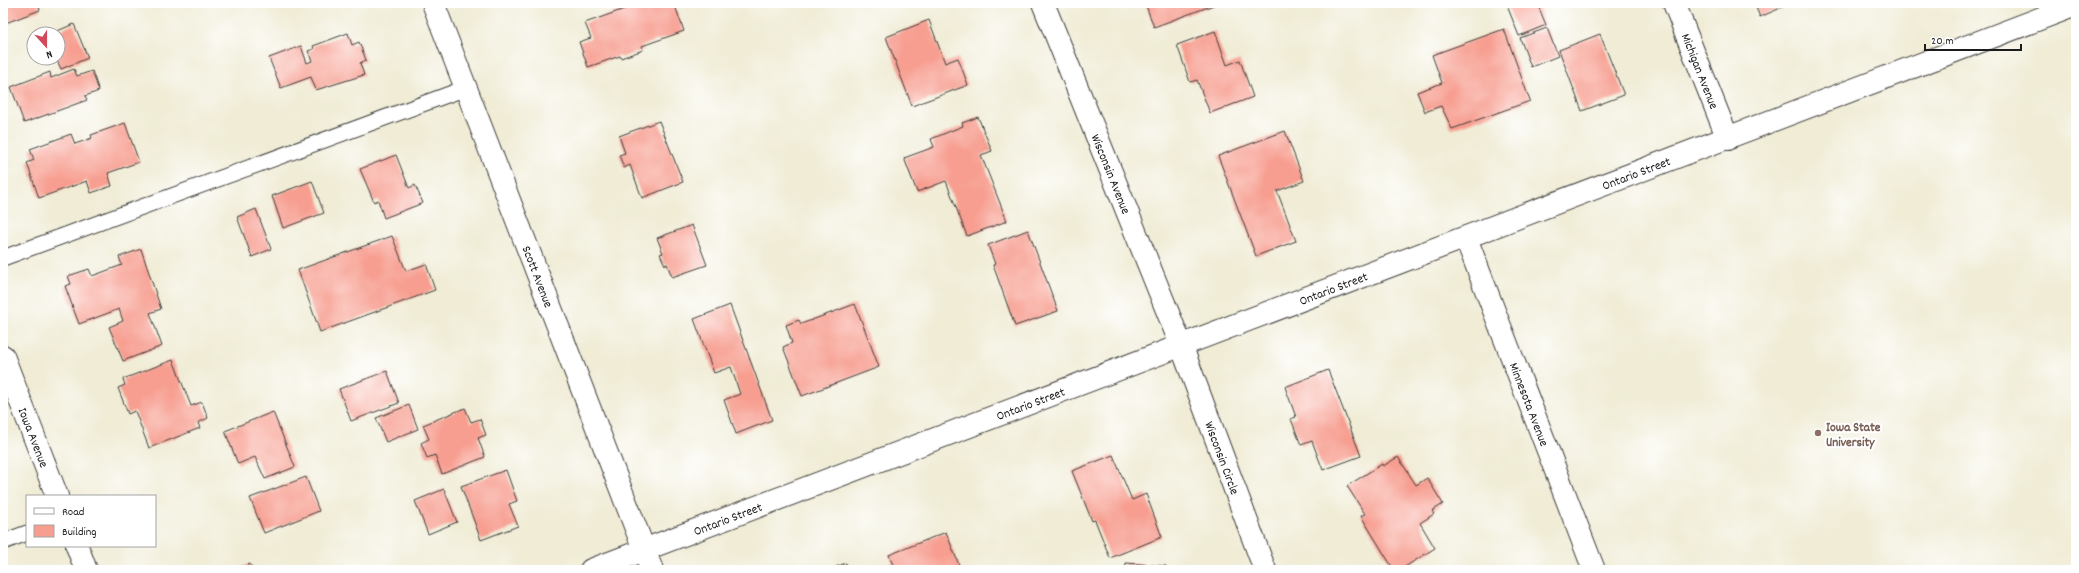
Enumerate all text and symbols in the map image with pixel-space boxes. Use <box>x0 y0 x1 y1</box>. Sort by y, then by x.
north arrow <box>26 26 66 66</box>
scale bar <box>1925 26 2021 52</box>
street label: Michigan Avenue <box>1675 31 1722 113</box>
text: 20 m <box>1931 33 1954 50</box>
text: N <box>43 45 54 62</box>
street label: Wisconsin Avenue <box>1085 132 1134 218</box>
street label: Ontario Street <box>1600 153 1674 196</box>
street label: Scott Avenue <box>516 243 557 311</box>
street label: Ontario Street <box>1297 268 1371 312</box>
street label: Minnesota Avenue <box>1503 360 1553 450</box>
street label: Ontario Street <box>994 383 1068 427</box>
street label: Iowa Avenue <box>12 405 52 471</box>
street label: Wisconsin Circle <box>1198 419 1243 498</box>
place label: Iowa State University <box>1826 419 1881 453</box>
marker: Iowa State University <box>1813 428 1823 438</box>
legend <box>26 495 156 547</box>
street label: Ontario Street <box>691 499 766 542</box>
text: Road <box>62 504 84 521</box>
text: Building <box>62 524 97 541</box>

